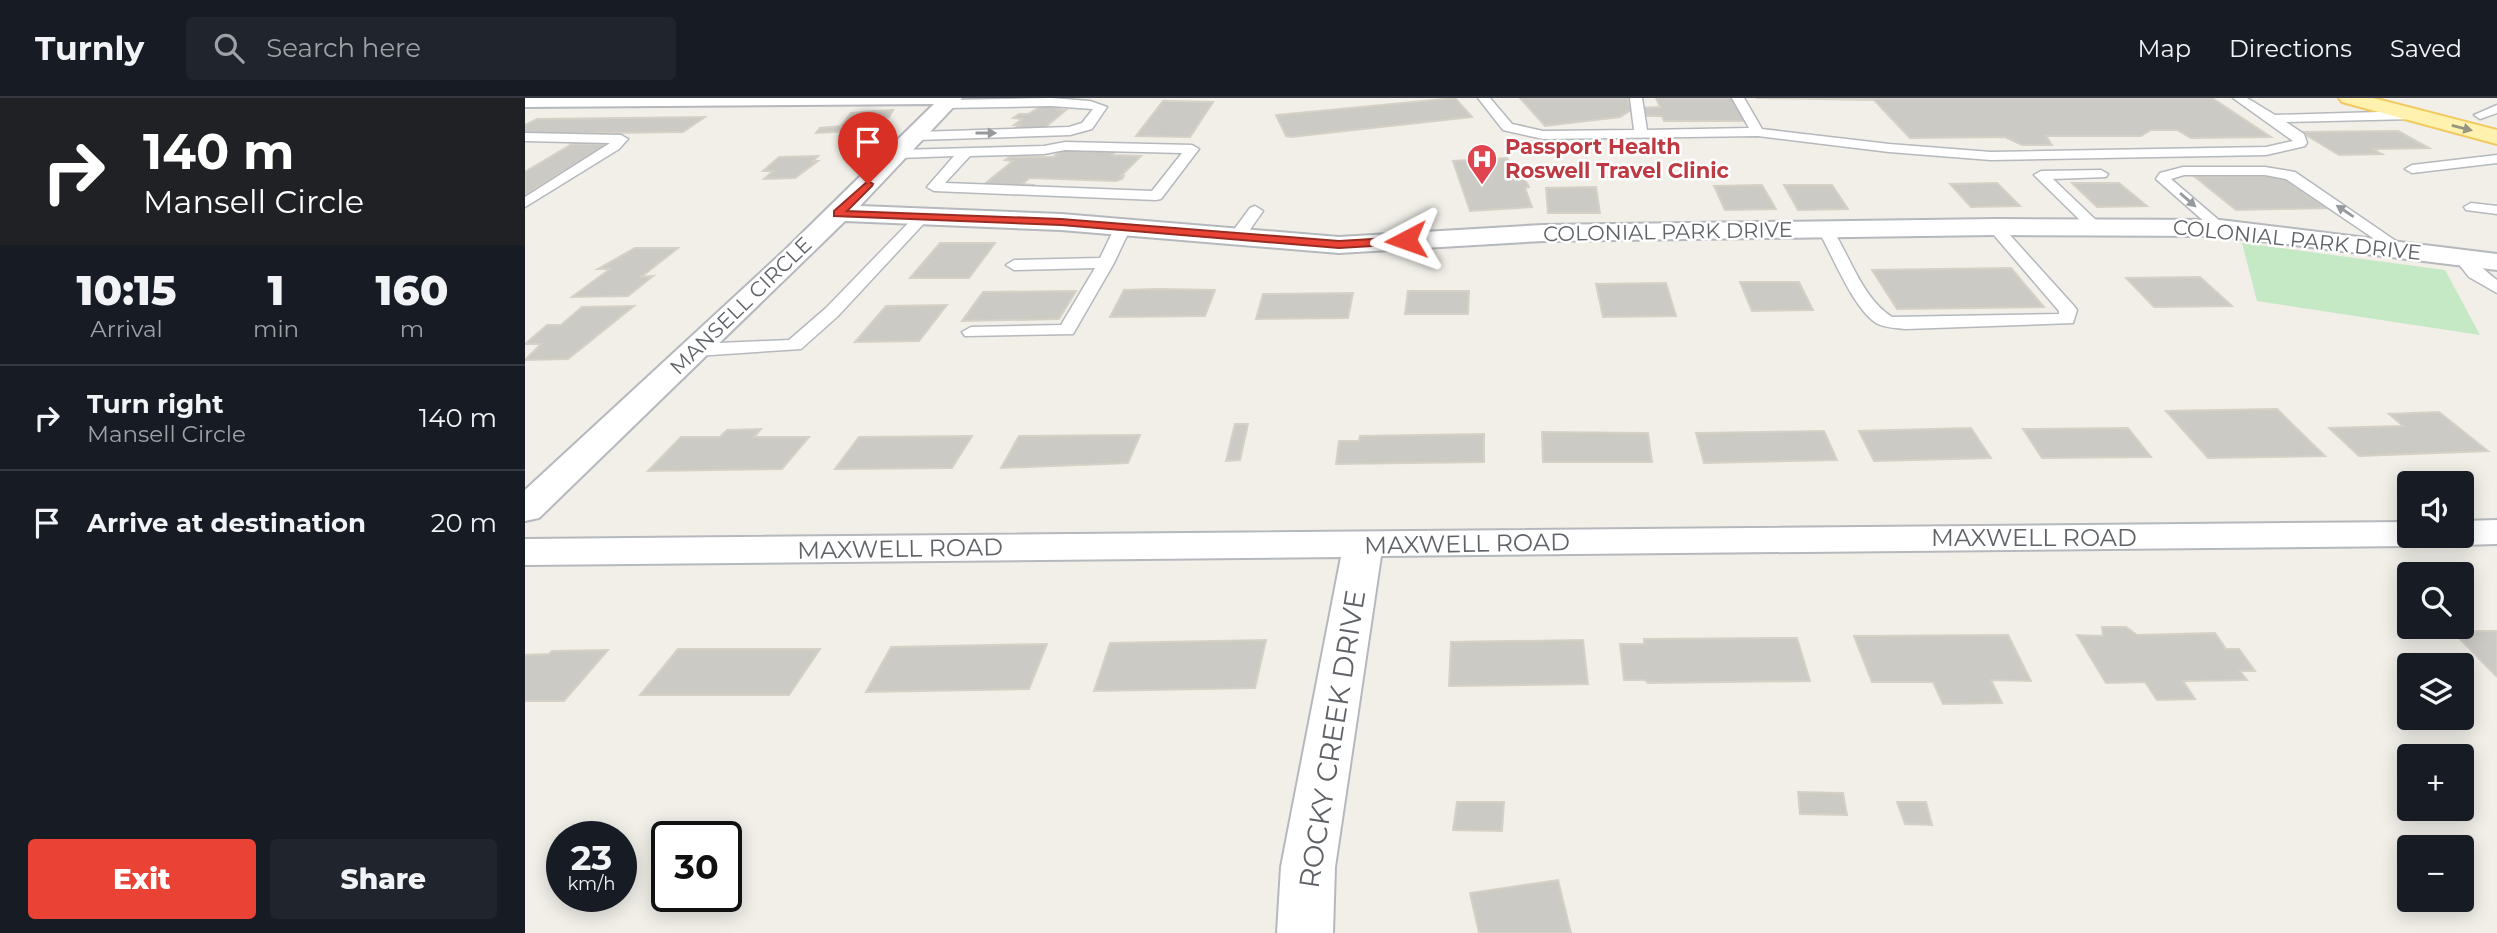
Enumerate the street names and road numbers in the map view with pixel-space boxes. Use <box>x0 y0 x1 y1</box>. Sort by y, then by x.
street label: COLONIAL PARK DRIVE <box>2172 214 2422 265</box>
street label: COLONIAL PARK DRIVE <box>1543 217 1793 246</box>
street label: MANSELL CIRCLE <box>665 232 817 380</box>
street label: MAXWELL ROAD <box>1931 523 2137 552</box>
street label: MAXWELL ROAD <box>1364 527 1570 560</box>
street label: MAXWELL ROAD <box>797 532 1003 565</box>
street label: ROCKY CREEK DRIVE <box>1292 588 1372 890</box>

